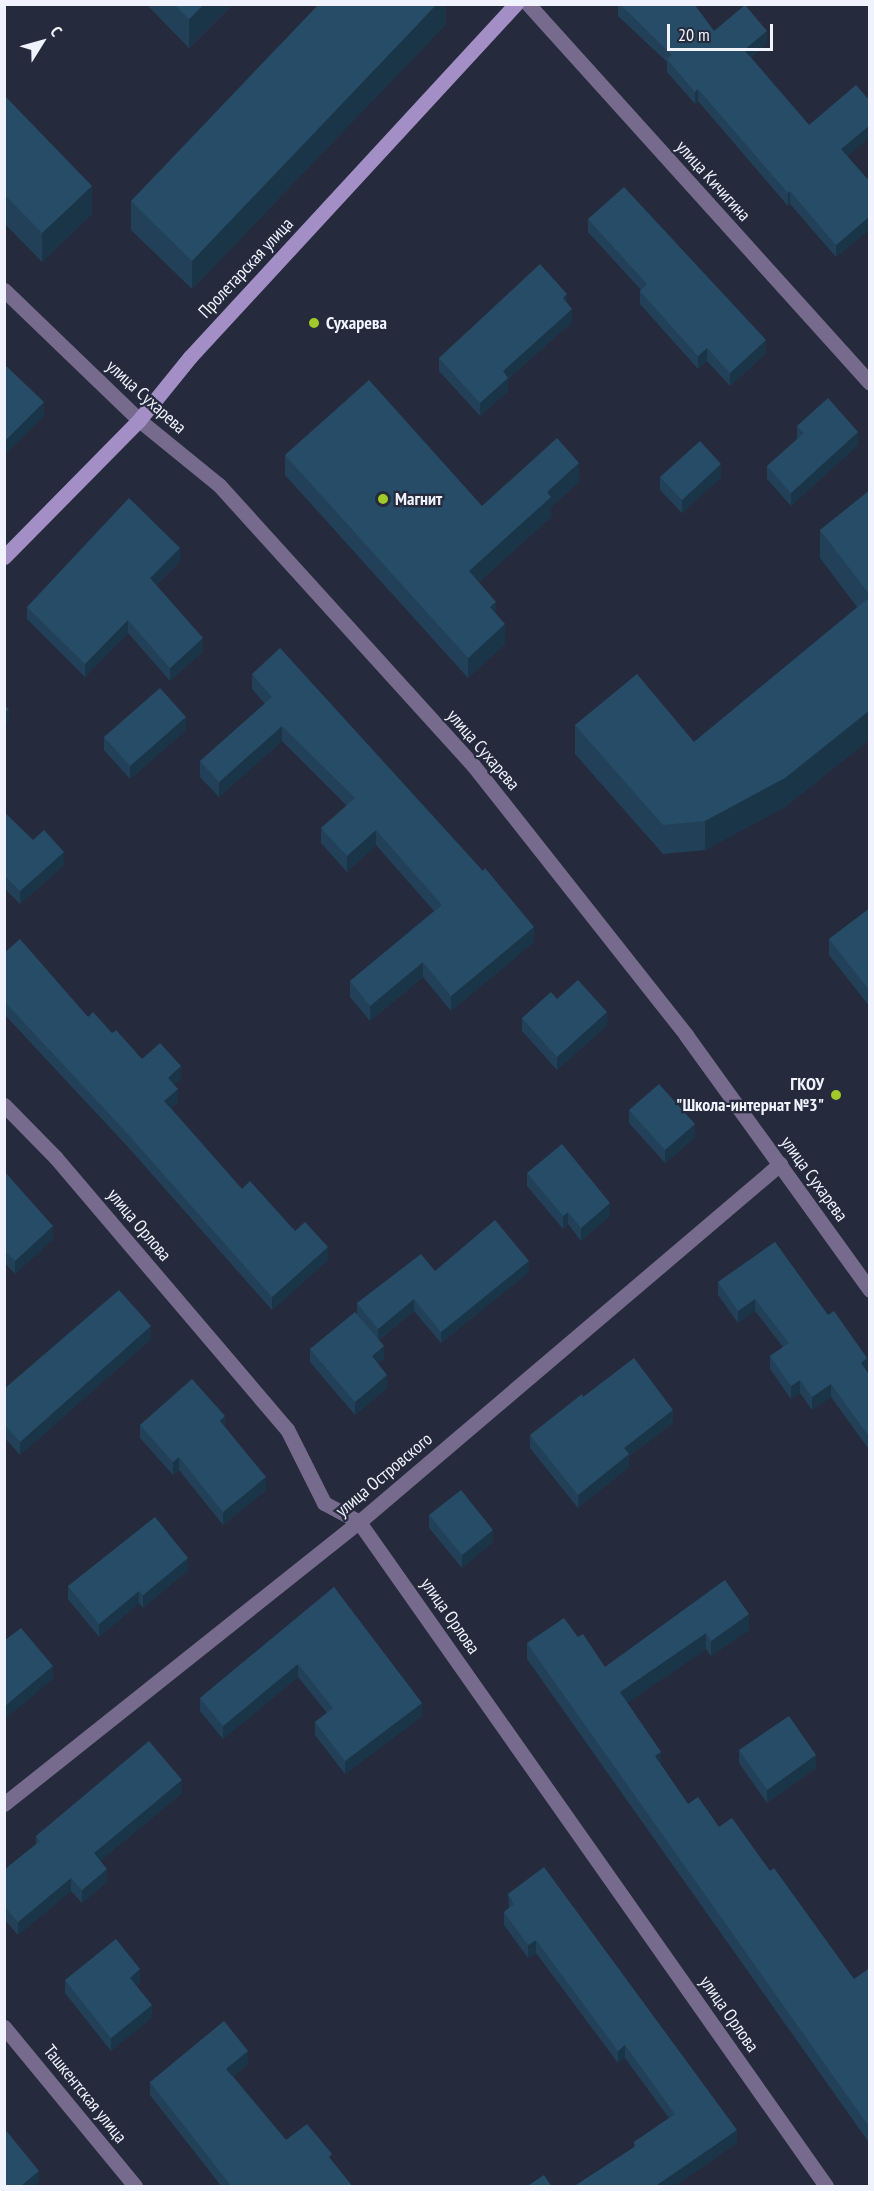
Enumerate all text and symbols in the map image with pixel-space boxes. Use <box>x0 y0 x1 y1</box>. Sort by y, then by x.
north arrow <box>12 12 72 72</box>
scale bar <box>670 12 776 50</box>
text: С <box>46 22 67 40</box>
text: 20 m <box>678 23 710 46</box>
street label: улица Кичигина <box>671 136 755 226</box>
street label: Пролетарская улица <box>194 213 298 323</box>
place label: Сухарева <box>326 312 387 334</box>
marker: Сухарева <box>307 316 321 330</box>
street label: улица Сухарева <box>102 356 190 438</box>
place label: Магнит <box>395 488 442 510</box>
marker: Магнит <box>376 492 390 506</box>
street label: улица Сухарева <box>442 705 524 795</box>
place label: ГКОУ "Школа-интернат №3" <box>676 1074 824 1116</box>
marker: ГКОУ "Школа-интернат №3" <box>829 1088 843 1102</box>
street label: улица Сухарева <box>776 1132 852 1226</box>
street label: улица Орлова <box>102 1184 176 1266</box>
street label: улица Островского <box>331 1428 437 1522</box>
street label: улица Орлова <box>416 1574 484 1658</box>
street label: улица Орлова <box>695 1972 763 2056</box>
street label: Ташкентская улица <box>39 2040 131 2148</box>

